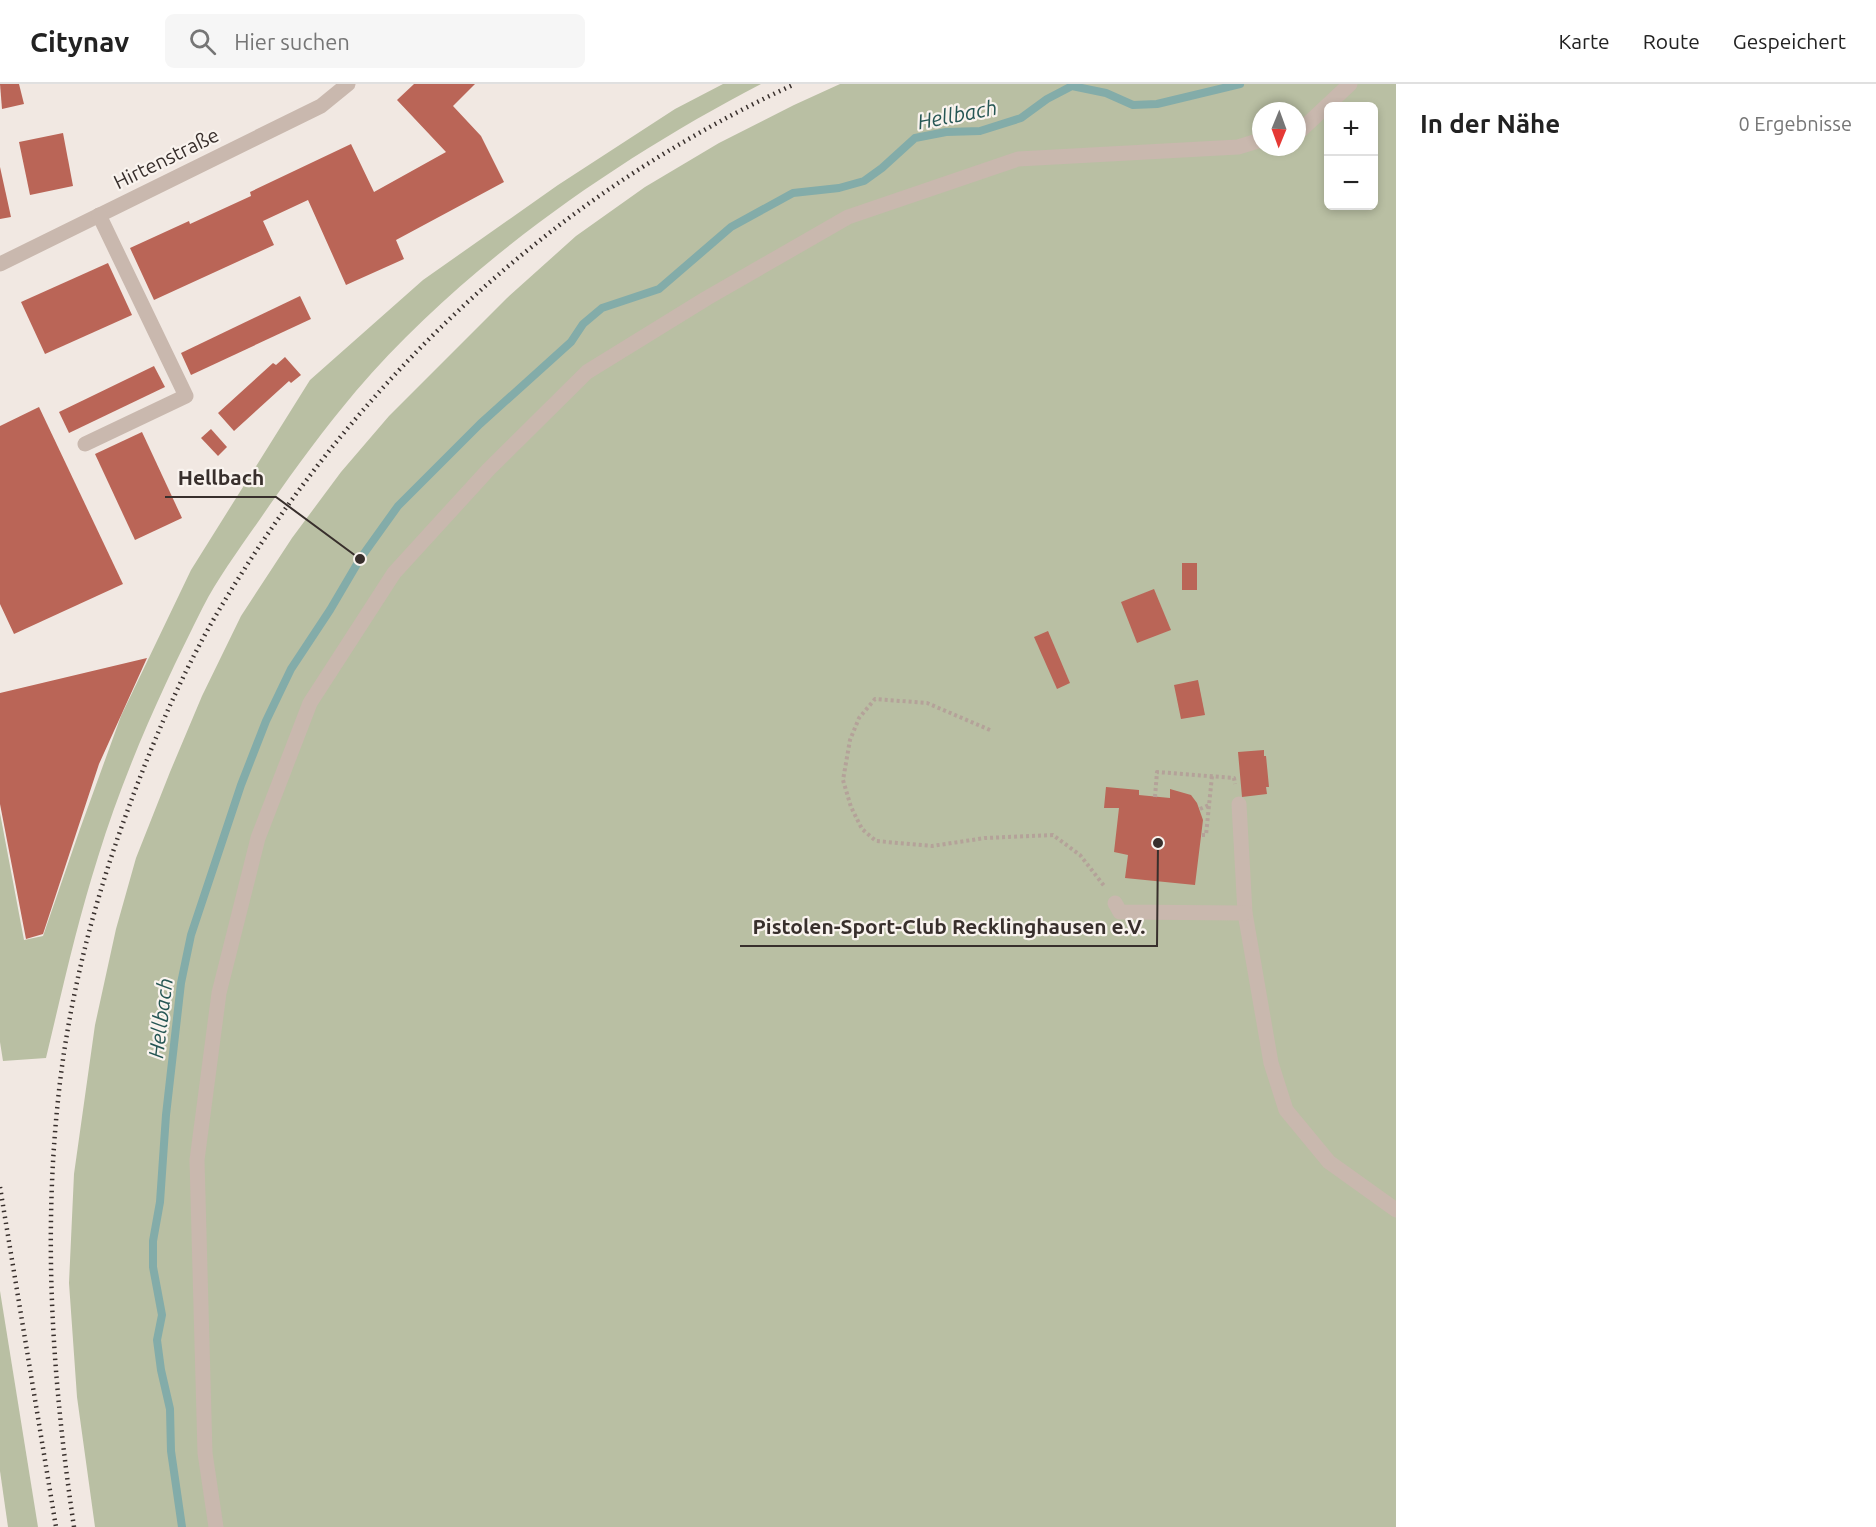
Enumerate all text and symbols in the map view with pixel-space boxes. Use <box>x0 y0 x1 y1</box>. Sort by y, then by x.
search box <box>165 14 585 68</box>
icon: search <box>186 25 219 58</box>
text: Citynav <box>30 26 129 57</box>
text: Hier suchen <box>234 29 350 54</box>
text: Karte <box>1558 29 1610 53</box>
text: Route <box>1643 29 1700 53</box>
text: Gespeichert <box>1733 29 1846 53</box>
water label: Hellbach <box>915 95 999 133</box>
north arrow <box>1252 102 1306 156</box>
map controls <box>1324 102 1378 210</box>
button: + <box>1324 102 1378 156</box>
text: In der Nähe <box>1420 109 1560 138</box>
text: 0 Ergebnisse <box>1738 112 1852 135</box>
street label: Hirtenstraße <box>110 123 222 193</box>
button: − <box>1324 156 1378 210</box>
callout: Hellbach <box>165 458 276 497</box>
text: Hellbach <box>178 465 264 489</box>
callout: Pistolen-Sport-Club Recklinghausen e.V. <box>740 907 1157 946</box>
text: Pistolen-Sport-Club Recklinghausen e.V. <box>753 914 1145 938</box>
water label: Hellbach <box>143 976 177 1060</box>

